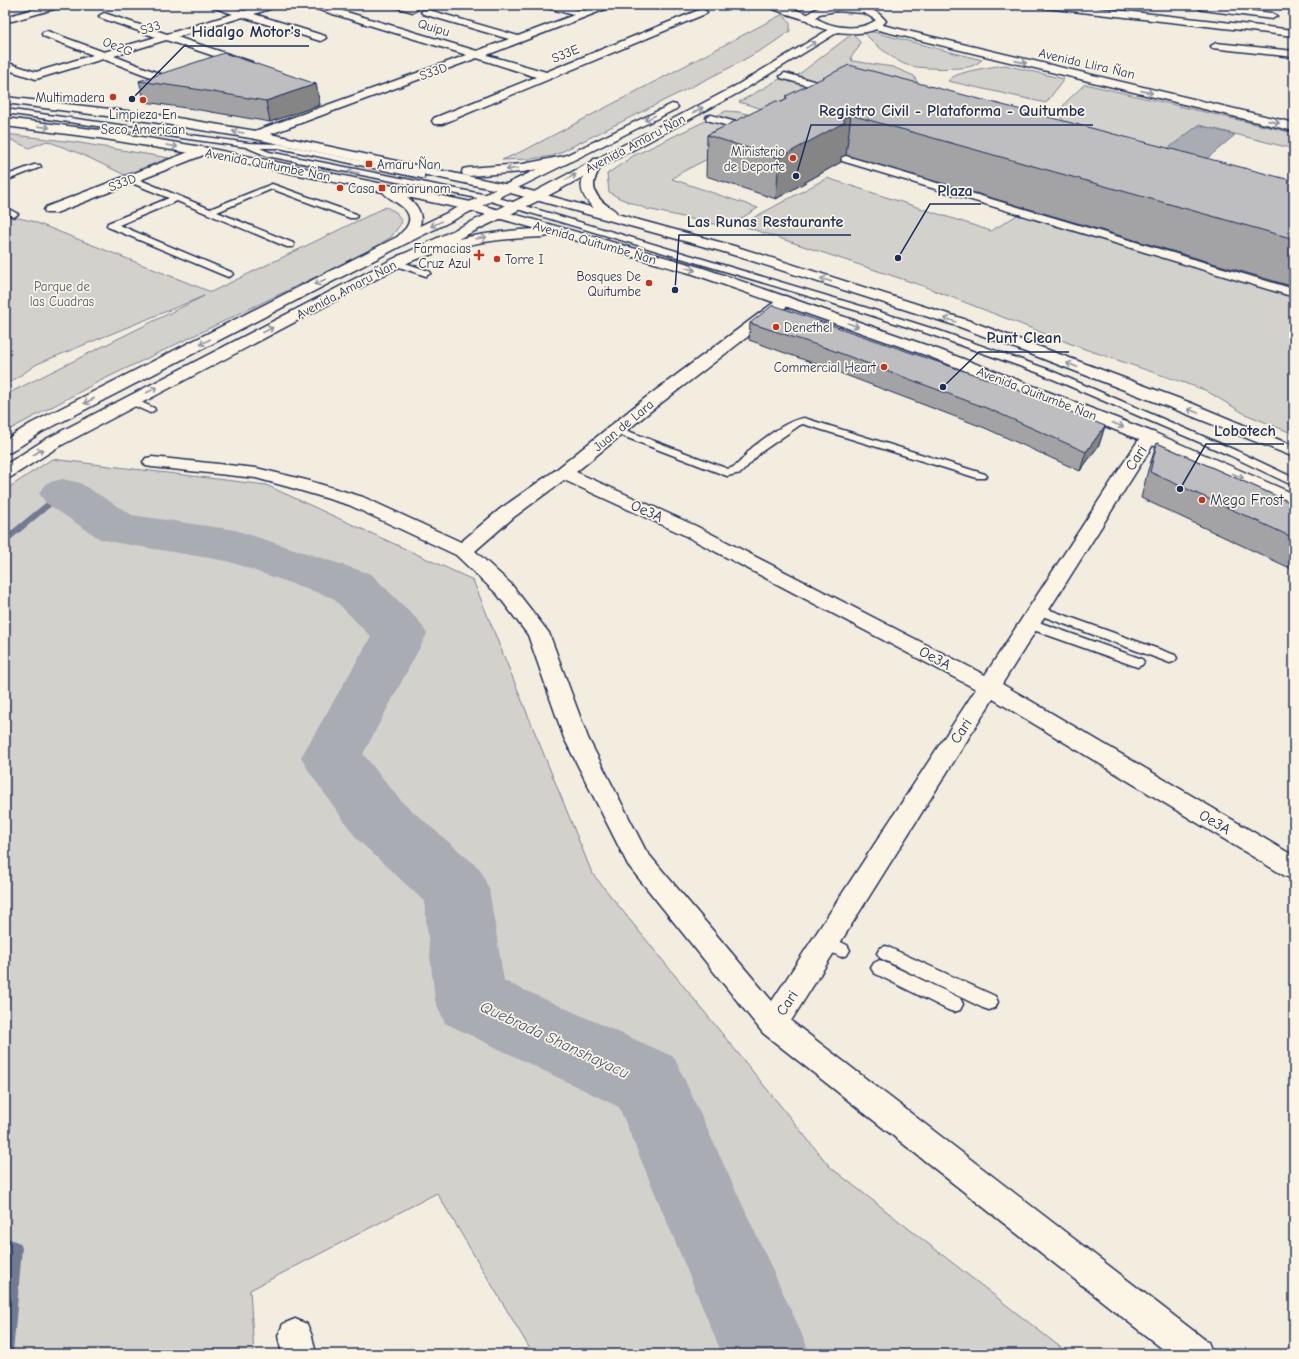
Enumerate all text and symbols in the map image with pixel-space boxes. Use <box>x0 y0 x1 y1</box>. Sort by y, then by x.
street label: Quipu <box>416 16 452 39</box>
street label: S33 <box>138 17 162 38</box>
callout: Hidalgo Motor's <box>184 18 309 46</box>
text: Hidalgo Motor's <box>191 23 301 41</box>
street label: Oe2G <box>101 34 135 59</box>
one-way arrow <box>805 40 817 48</box>
street label: S33E <box>549 41 581 66</box>
street label: Avenida Llira Ñan <box>1037 44 1137 82</box>
one-way arrow <box>1014 58 1027 66</box>
street label: S33D <box>417 60 449 83</box>
one-way arrow <box>1140 89 1153 96</box>
place label: Multimadera <box>35 90 105 105</box>
marker: Multimadera <box>108 92 118 102</box>
marker: Limpieza En Seco American <box>138 95 148 105</box>
callout: Registro Civil - Plataforma - Quitumbe <box>811 97 1093 125</box>
text: Registro Civil - Plataforma - Quitumbe <box>819 102 1085 120</box>
one-way arrow <box>692 105 704 113</box>
place label: Limpieza En Seco American <box>101 107 185 137</box>
street label: Avenida Amaru Ñan <box>582 110 688 176</box>
one-way arrow <box>645 115 657 122</box>
one-way arrow <box>1267 119 1280 127</box>
one-way arrow <box>37 123 50 131</box>
one-way arrow <box>232 128 245 136</box>
one-way arrow <box>165 142 178 150</box>
street label: Avenida Quitumbe Ñan <box>204 144 332 184</box>
place label: Ministerio de Deporte <box>724 144 785 174</box>
marker: Ministerio de Deporte <box>788 153 798 163</box>
place label: Amaru Ñan <box>377 156 441 172</box>
marker: Amaru Ñan <box>364 159 374 169</box>
one-way arrow <box>506 165 519 173</box>
one-way arrow <box>346 168 359 176</box>
street label: S33D <box>106 170 138 195</box>
one-way arrow <box>565 173 577 180</box>
callout: Plaza <box>930 176 981 204</box>
place label: Casa <box>348 181 375 196</box>
place label: amarunam <box>390 181 451 196</box>
text: Plaza <box>937 182 973 200</box>
marker: Casa <box>335 183 345 193</box>
marker: amarunam <box>377 183 387 193</box>
callout: Las Runas Restaurante <box>679 207 851 235</box>
text: Las Runas Restaurante <box>687 213 843 231</box>
street label: Avenida Quitumbe Ñan <box>532 217 658 267</box>
one-way arrow <box>431 221 443 228</box>
one-way arrow <box>474 234 487 242</box>
place label: Farmacias Cruz Azul <box>414 241 471 271</box>
marker: Farmacias Cruz Azul <box>474 250 484 260</box>
place label: Torre I <box>505 252 543 267</box>
marker: Torre I <box>492 254 502 264</box>
street label: Avenida Amaru Ñan <box>293 256 399 322</box>
one-way arrow <box>683 266 696 273</box>
place label: Bosques De Quitumbe <box>576 269 641 299</box>
one-way arrow <box>820 276 833 283</box>
marker: Bosques De Quitumbe <box>644 278 654 288</box>
park label: Parque de las Cuadras <box>30 279 94 309</box>
one-way arrow <box>314 279 326 286</box>
one-way arrow <box>943 316 956 323</box>
place label: Denethel <box>784 320 832 335</box>
one-way arrow <box>846 321 858 329</box>
marker: Denethel <box>771 322 781 332</box>
callout: Punt Clean <box>979 324 1069 352</box>
one-way arrow <box>261 326 273 333</box>
text: Punt Clean <box>987 329 1061 347</box>
one-way arrow <box>199 338 211 346</box>
place label: Commercial Heart <box>774 360 877 375</box>
one-way arrow <box>1066 360 1078 368</box>
marker: Commercial Heart <box>879 362 889 372</box>
street label: Avenida Quitumbe Ñan <box>975 363 1099 423</box>
one-way arrow <box>146 386 158 394</box>
street label: Juan de Lara <box>590 397 656 454</box>
one-way arrow <box>83 398 95 405</box>
one-way arrow <box>1188 406 1200 414</box>
callout: Lobotech <box>1206 416 1284 444</box>
one-way arrow <box>1112 422 1124 430</box>
text: Lobotech <box>1214 422 1276 440</box>
street label: Cari <box>1121 442 1151 474</box>
one-way arrow <box>32 448 43 456</box>
one-way arrow <box>1231 473 1243 480</box>
place label: Mega Frost <box>1210 491 1284 509</box>
marker: Mega Frost <box>1197 495 1207 505</box>
street label: Oe3A <box>628 496 666 526</box>
street label: Oe3A <box>916 642 954 674</box>
street label: Cari <box>946 715 976 747</box>
street label: Oe3A <box>1196 806 1234 838</box>
street label: Cari <box>772 987 802 1019</box>
water label: Quebrada Shanshayacu <box>477 998 632 1082</box>

